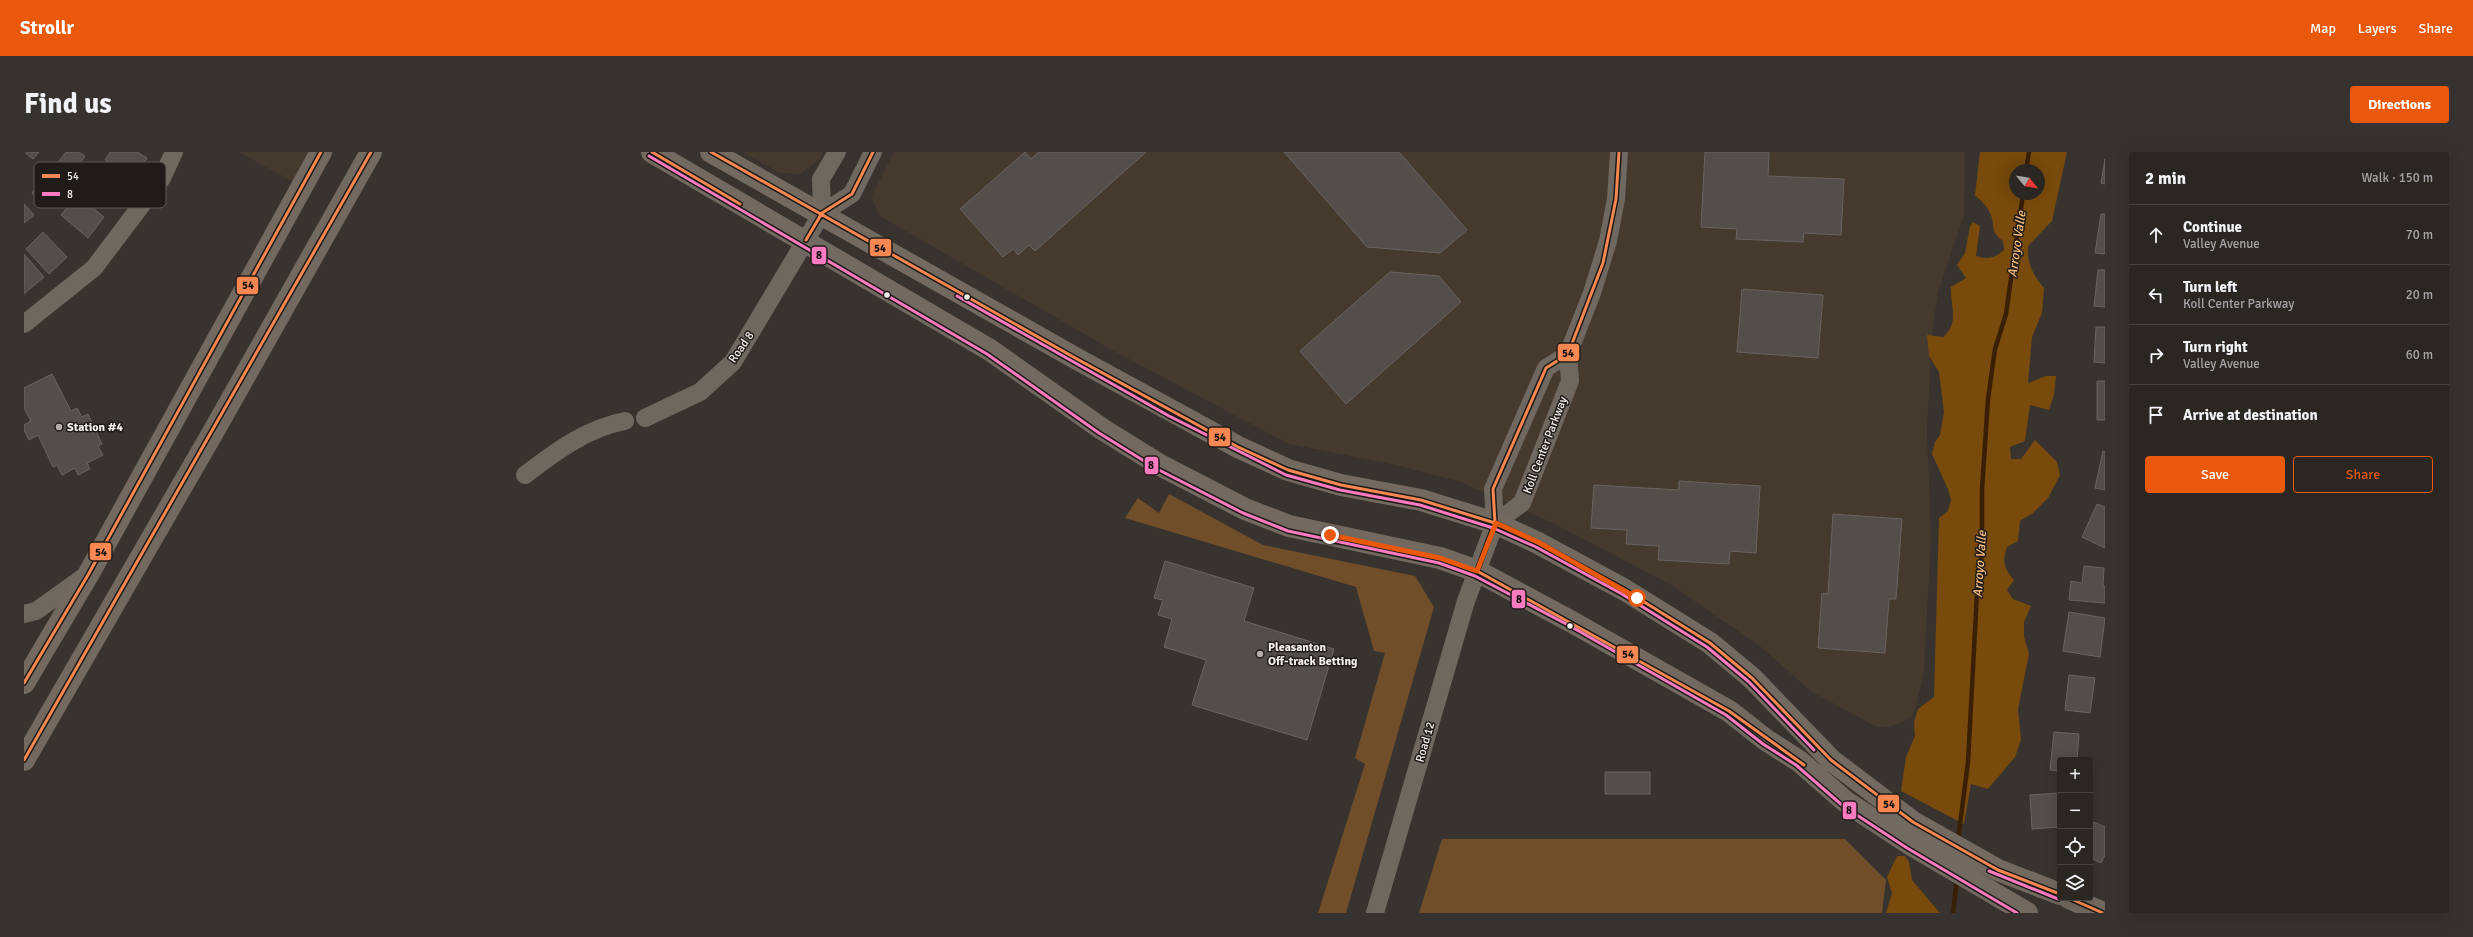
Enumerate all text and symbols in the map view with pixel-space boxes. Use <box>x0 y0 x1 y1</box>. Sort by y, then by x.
text: Strollr <box>20 16 74 40</box>
text: Map <box>2310 20 2336 37</box>
text: Layers <box>2358 20 2397 37</box>
text: Share <box>2419 20 2453 37</box>
button: Directions <box>2350 86 2449 123</box>
text: Find us <box>24 87 112 121</box>
legend <box>34 162 166 208</box>
north arrow <box>2009 164 2045 200</box>
text: 2 min <box>2145 168 2186 189</box>
text: 54 <box>67 170 79 183</box>
text: Walk · 150 m <box>2362 170 2433 186</box>
text: 8 <box>67 188 73 201</box>
water label: Arroyo Valle <box>2004 208 2030 278</box>
text: Continue <box>2183 218 2242 236</box>
icon: ahead <box>2145 224 2167 246</box>
text: 70 m <box>2406 227 2433 243</box>
text: Valley Avenue <box>2183 236 2260 252</box>
line badge: 54 <box>869 238 892 257</box>
text: 54 <box>874 242 886 255</box>
line badge: 8 <box>811 246 827 265</box>
text: 8 <box>816 249 822 262</box>
line badge: 54 <box>236 276 259 295</box>
text: Turn left <box>2183 278 2237 296</box>
text: 54 <box>242 279 254 292</box>
icon: left <box>2145 284 2167 306</box>
text: 20 m <box>2406 287 2433 303</box>
unlabelled marker <box>882 290 892 300</box>
unlabelled marker <box>962 292 972 302</box>
text: Koll Center Parkway <box>2183 296 2294 312</box>
street label: Road 8 <box>725 329 757 366</box>
text: Turn right <box>2183 338 2248 356</box>
line badge: 54 <box>1557 343 1580 362</box>
icon: right <box>2145 344 2167 366</box>
text: 54 <box>1562 347 1574 360</box>
text: 60 m <box>2406 347 2433 363</box>
text: Valley Avenue <box>2183 356 2260 372</box>
street label: Koll Center Parkway <box>1520 394 1571 496</box>
icon: arrive <box>2145 404 2167 426</box>
text: Arrive at destination <box>2183 406 2318 424</box>
place label: Station #4 <box>67 420 123 435</box>
marker: Station #4 <box>54 422 64 432</box>
line badge: 54 <box>1208 427 1231 447</box>
text: 54 <box>1214 431 1226 444</box>
line badge: 8 <box>1144 456 1159 475</box>
button: Save <box>2145 456 2285 493</box>
button: Share <box>2293 456 2433 493</box>
text: 8 <box>1148 459 1154 472</box>
route end <box>1321 526 1339 544</box>
water label: Arroyo Valle <box>1970 529 1990 598</box>
line badge: 54 <box>89 542 112 561</box>
text: 54 <box>95 546 107 559</box>
line badge: 8 <box>1511 589 1526 609</box>
route start <box>1628 589 1646 607</box>
text: 8 <box>1516 593 1522 606</box>
unlabelled marker <box>1565 621 1575 631</box>
place label: Pleasanton Off-track Betting <box>1268 640 1358 669</box>
line badge: 54 <box>1616 645 1639 664</box>
text: 54 <box>1622 648 1634 661</box>
marker: Pleasanton Off-track Betting <box>1255 649 1265 659</box>
street label: Road 12 <box>1413 720 1438 764</box>
map controls <box>2057 757 2093 901</box>
button: + <box>2057 757 2093 793</box>
button: − <box>2057 793 2093 829</box>
line badge: 54 <box>1877 794 1900 813</box>
text: 54 <box>1883 798 1895 811</box>
line badge: 8 <box>1842 801 1857 820</box>
text: 8 <box>1846 804 1852 817</box>
button: locate <box>2057 829 2093 865</box>
button: layers <box>2057 865 2093 901</box>

